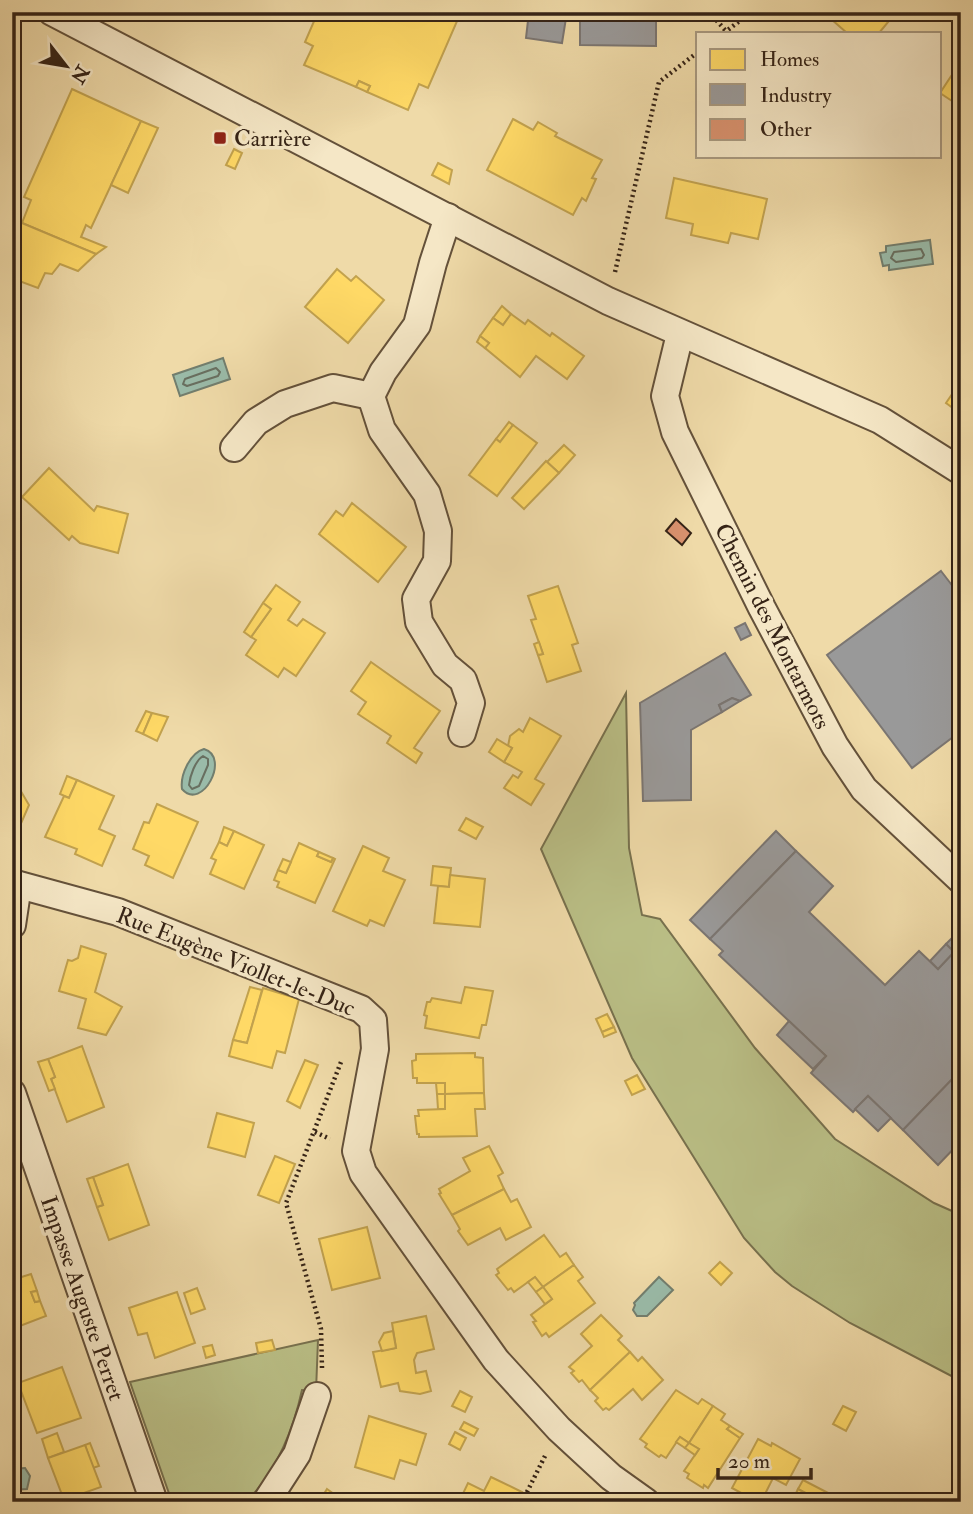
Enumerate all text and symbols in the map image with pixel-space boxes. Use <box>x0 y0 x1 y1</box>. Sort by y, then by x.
north arrow <box>32 32 102 102</box>
legend <box>696 32 942 158</box>
text: Homes <box>760 46 819 73</box>
text: N <box>65 60 95 89</box>
text: Industry <box>760 82 832 109</box>
text: Other <box>760 116 812 143</box>
place label: Carrière <box>234 124 311 153</box>
marker: Carrière <box>212 130 228 146</box>
street label: Chemin des Montarmots <box>708 518 837 734</box>
street label: Rue Eugène Viollet-le-Duc <box>112 900 359 1023</box>
street label: Impasse Auguste Perret <box>33 1192 131 1405</box>
scale bar <box>718 1437 810 1481</box>
text: 20 m <box>728 1448 770 1475</box>

